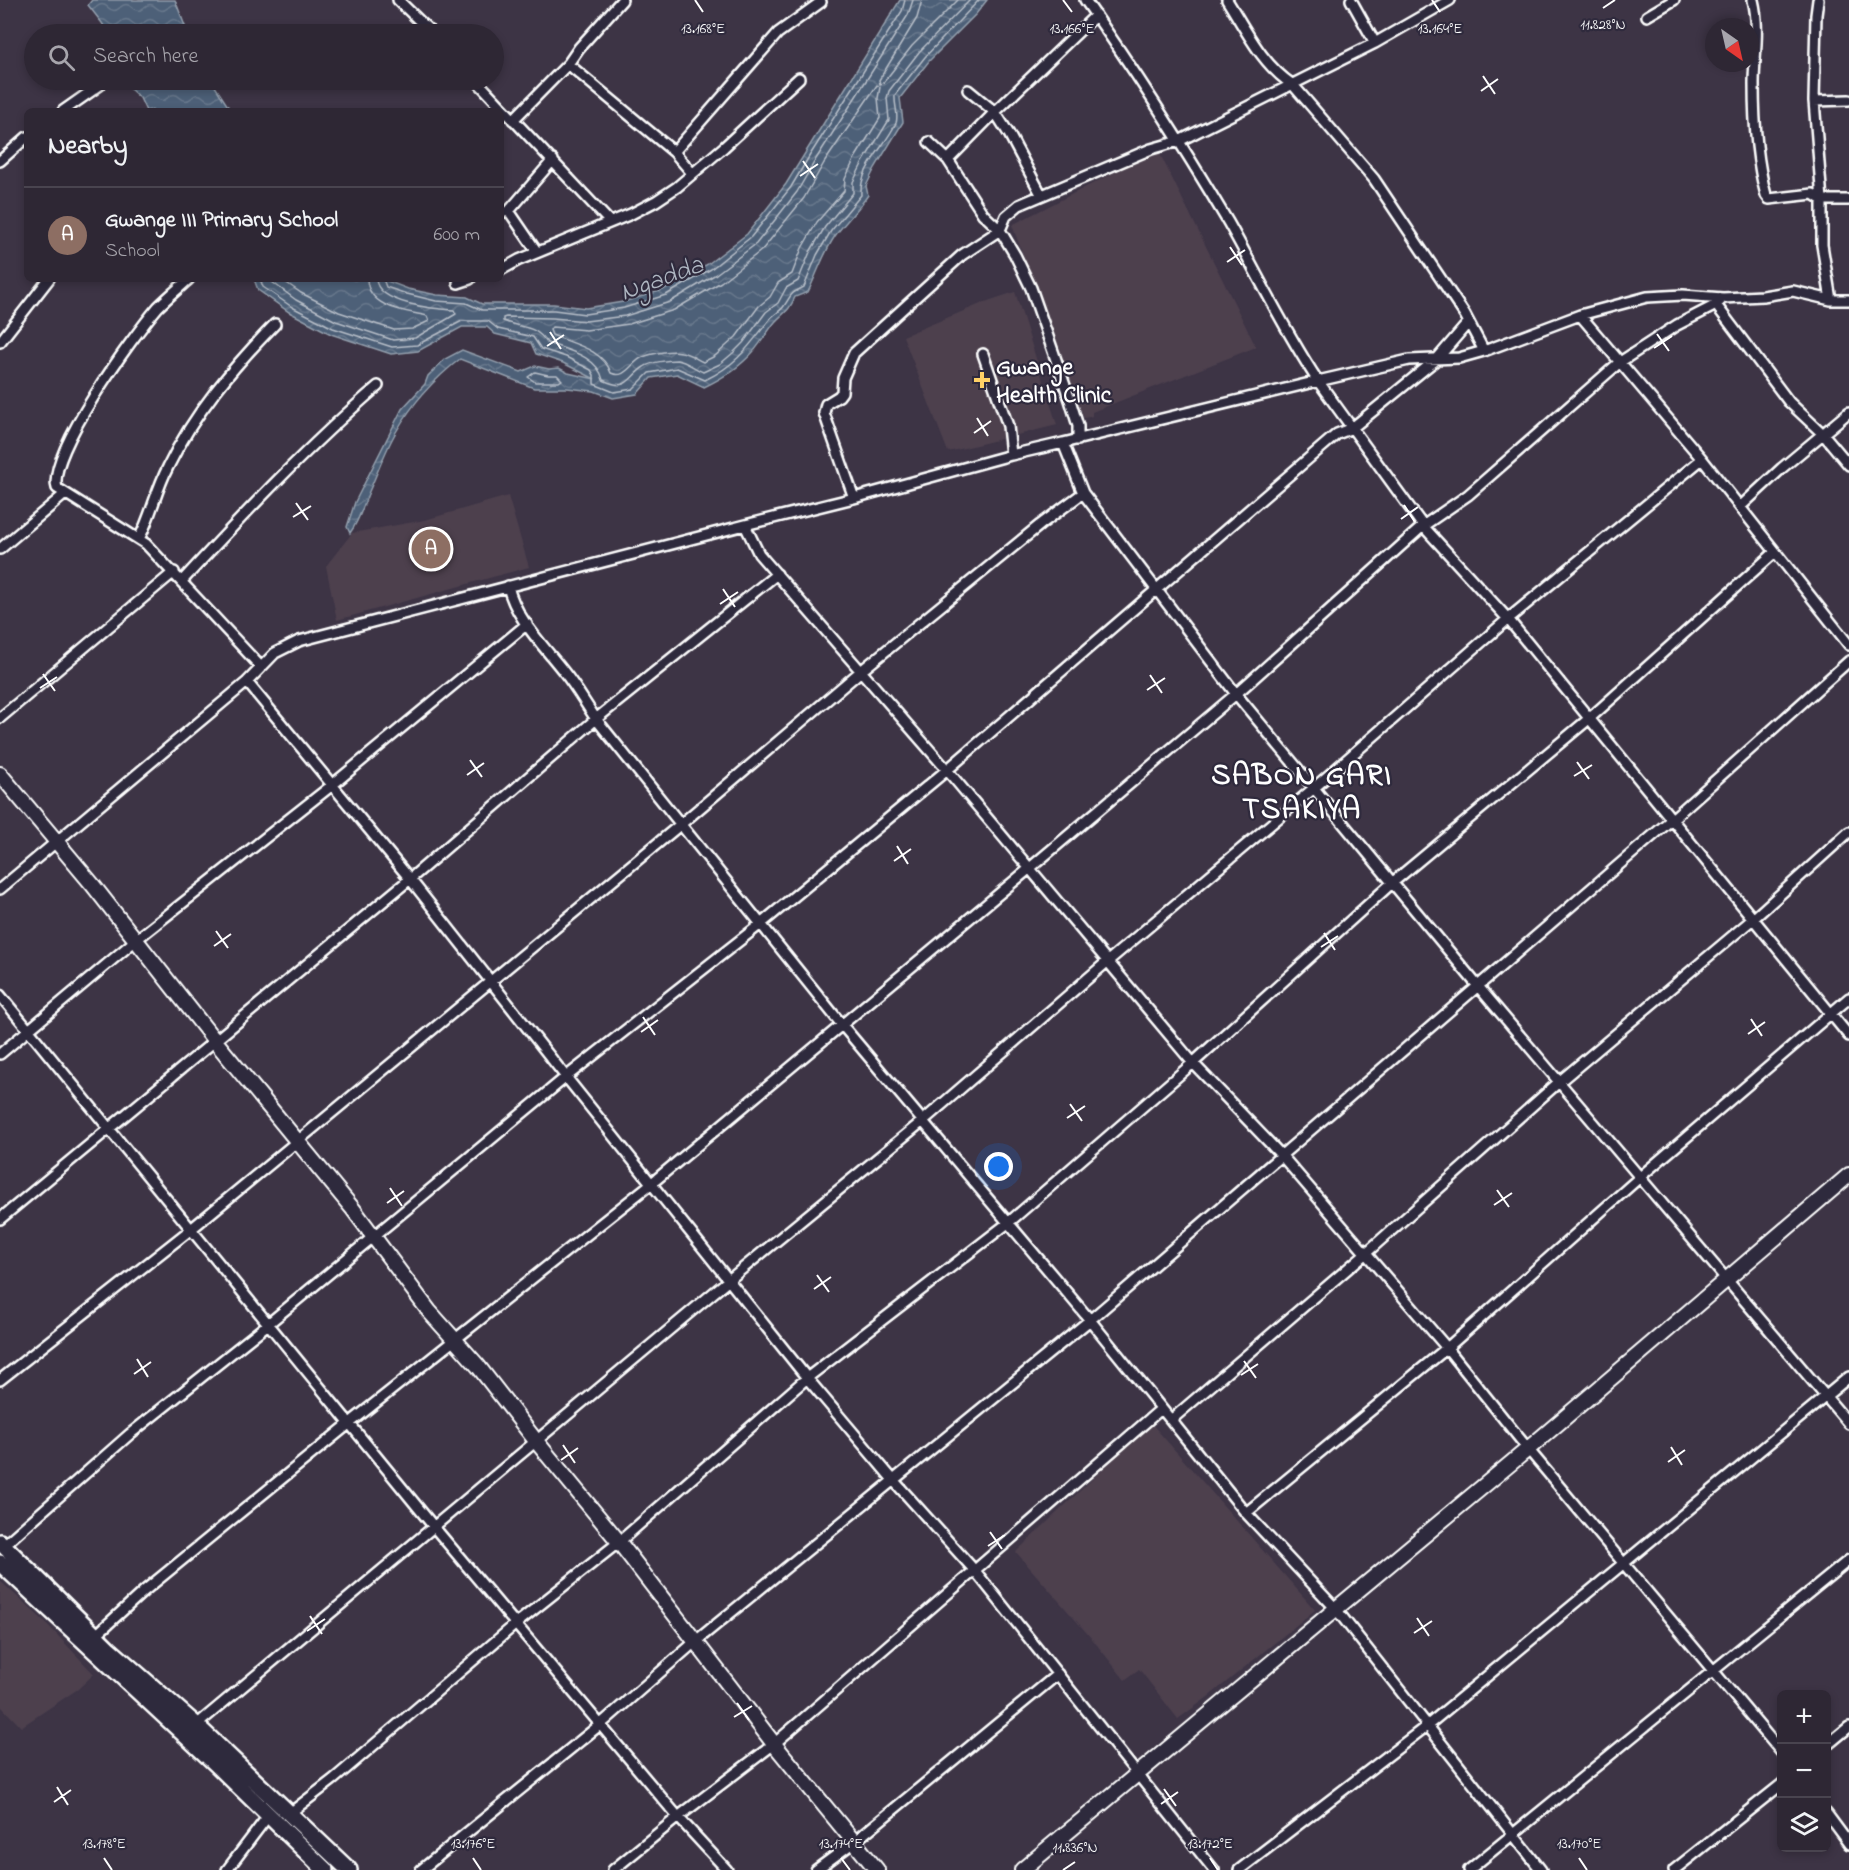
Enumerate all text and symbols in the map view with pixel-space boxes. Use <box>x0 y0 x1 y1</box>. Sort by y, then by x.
text: 11.828°N <box>1580 14 1626 36</box>
text: 13.168°E <box>681 18 725 40</box>
text: 13.166°E <box>1049 18 1095 40</box>
text: 13.164°E <box>1418 18 1462 40</box>
north arrow <box>1705 18 1759 72</box>
search box <box>24 24 504 90</box>
icon: search <box>45 41 78 74</box>
text: Search here <box>93 41 198 73</box>
text: Nearby <box>48 128 127 166</box>
text: Gwange III Primary School <box>105 205 338 237</box>
text: A <box>61 221 74 250</box>
text: 600 m <box>433 221 480 250</box>
text: School <box>105 237 160 266</box>
water label: Ngadda <box>615 247 710 312</box>
place label: Gwange Health Clinic <box>996 351 1113 414</box>
marker: Gwange Health Clinic <box>973 371 991 389</box>
pin: A <box>412 526 450 572</box>
district label: SABON GARI TSAKIYA <box>1211 755 1393 833</box>
your location <box>984 1152 1013 1181</box>
map controls <box>1777 1690 1831 1852</box>
button: + <box>1777 1690 1831 1744</box>
button: − <box>1777 1744 1831 1798</box>
button: layers <box>1777 1798 1831 1852</box>
text: 13.178°E <box>82 1833 126 1855</box>
text: 13.176°E <box>451 1833 495 1855</box>
text: 13.174°E <box>819 1833 863 1855</box>
text: 13.172°E <box>1187 1833 1233 1855</box>
text: 13.170°E <box>1557 1833 1601 1855</box>
text: 11.836°N <box>1052 1837 1098 1859</box>

